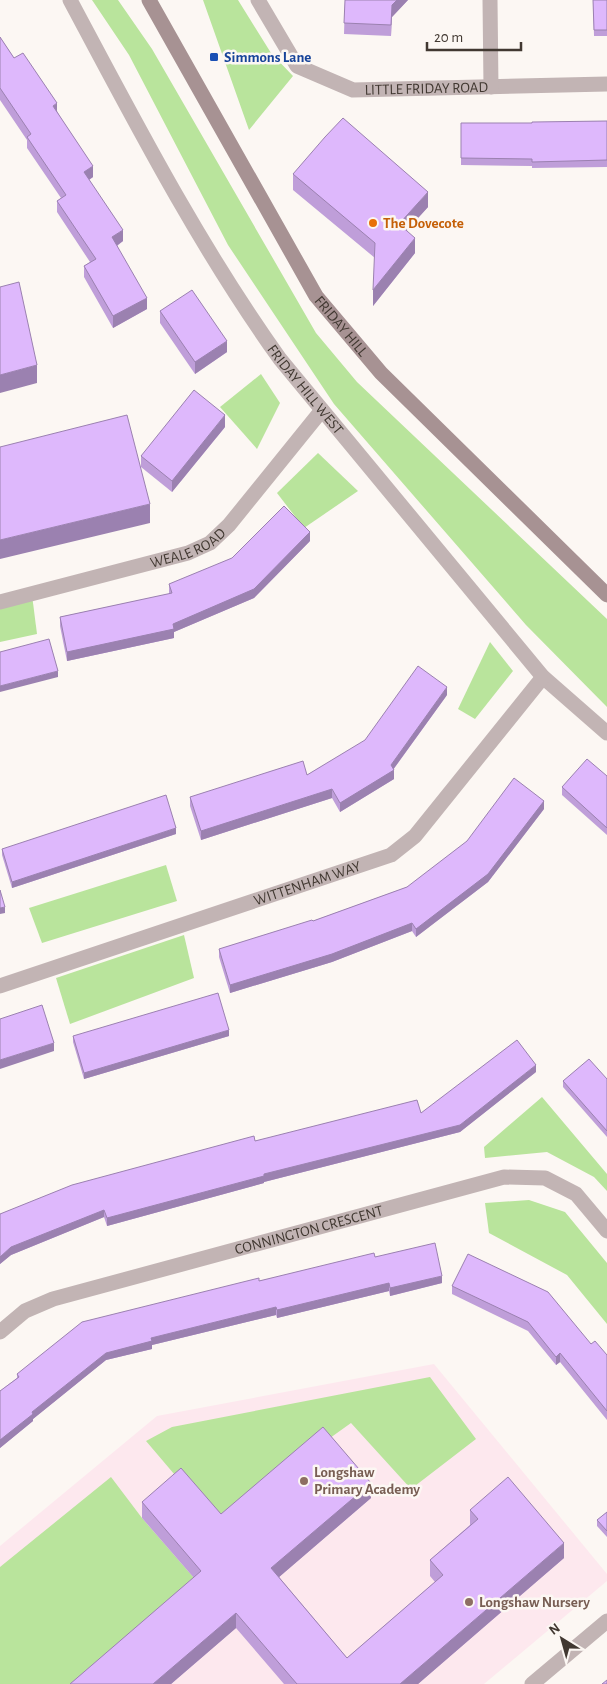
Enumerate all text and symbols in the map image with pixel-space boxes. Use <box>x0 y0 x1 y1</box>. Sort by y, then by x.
scale bar <box>427 20 521 52</box>
text: 20 m <box>434 30 463 45</box>
place label: Simmons Lane <box>224 50 311 65</box>
marker: Simmons Lane <box>208 51 220 63</box>
street label: LITTLE FRIDAY ROAD <box>365 79 489 97</box>
place label: The Dovecote <box>383 216 464 231</box>
marker: The Dovecote <box>367 217 379 229</box>
street label: FRIDAY HILL <box>312 293 371 359</box>
street label: FRIDAY HILL WEST <box>265 342 347 438</box>
street label: WEALE ROAD <box>148 525 229 570</box>
street label: WITTENHAM WAY <box>252 858 363 908</box>
street label: CONNINGTON CRESCENT <box>233 1202 385 1257</box>
place label: Longshaw Primary Academy <box>314 1465 420 1497</box>
marker: Longshaw Primary Academy <box>298 1475 310 1487</box>
place label: Longshaw Nursery <box>479 1595 590 1610</box>
marker: Longshaw Nursery <box>463 1596 475 1608</box>
north arrow <box>537 1614 587 1664</box>
text: N <box>547 1621 563 1638</box>

